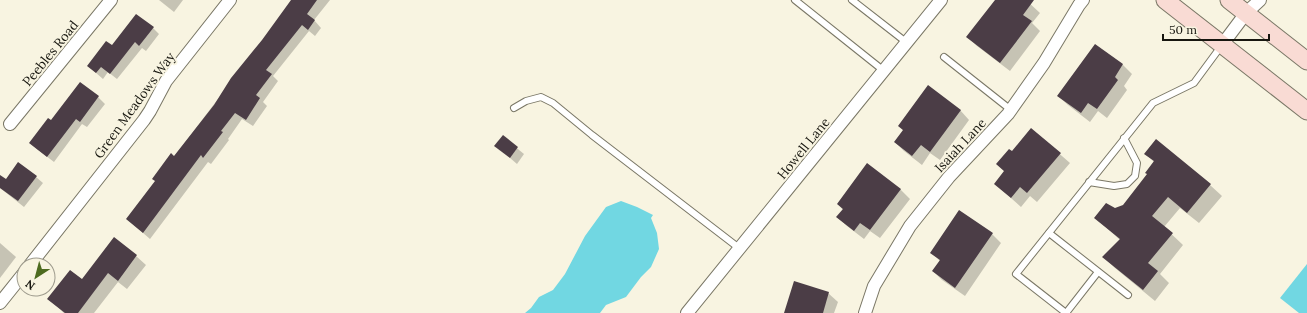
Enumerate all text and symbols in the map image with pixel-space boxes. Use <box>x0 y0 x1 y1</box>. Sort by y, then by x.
scale bar <box>1163 16 1269 42</box>
street label: Peebles Road <box>19 17 82 90</box>
text: 50 m <box>1169 22 1197 37</box>
street label: Green Meadows Way <box>90 49 179 162</box>
street label: Howell Lane <box>773 114 833 183</box>
street label: Isaiah Lane <box>931 115 990 176</box>
north arrow <box>16 257 56 297</box>
text: N <box>22 277 38 293</box>

